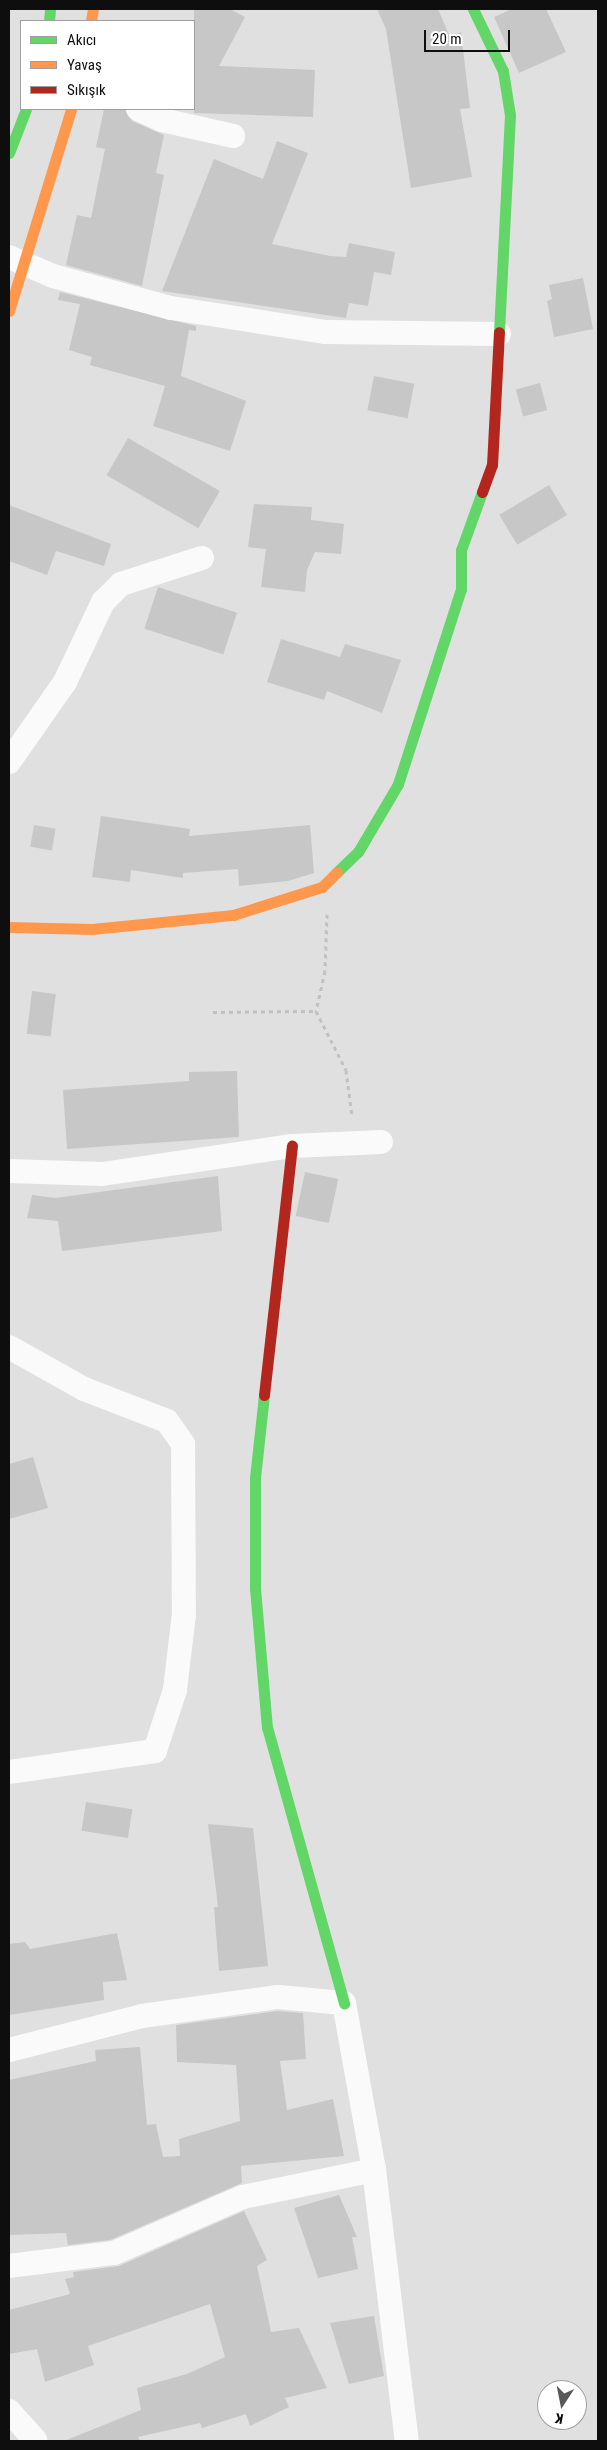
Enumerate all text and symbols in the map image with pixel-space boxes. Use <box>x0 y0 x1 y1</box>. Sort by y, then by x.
legend <box>20 20 195 110</box>
scale bar <box>427 20 513 52</box>
text: 20 m <box>432 30 462 48</box>
text: Akıcı <box>67 31 96 49</box>
text: Yavaş <box>67 56 102 74</box>
text: Sıkışık <box>67 81 106 99</box>
north arrow <box>537 2380 587 2430</box>
text: K <box>554 2410 565 2427</box>

